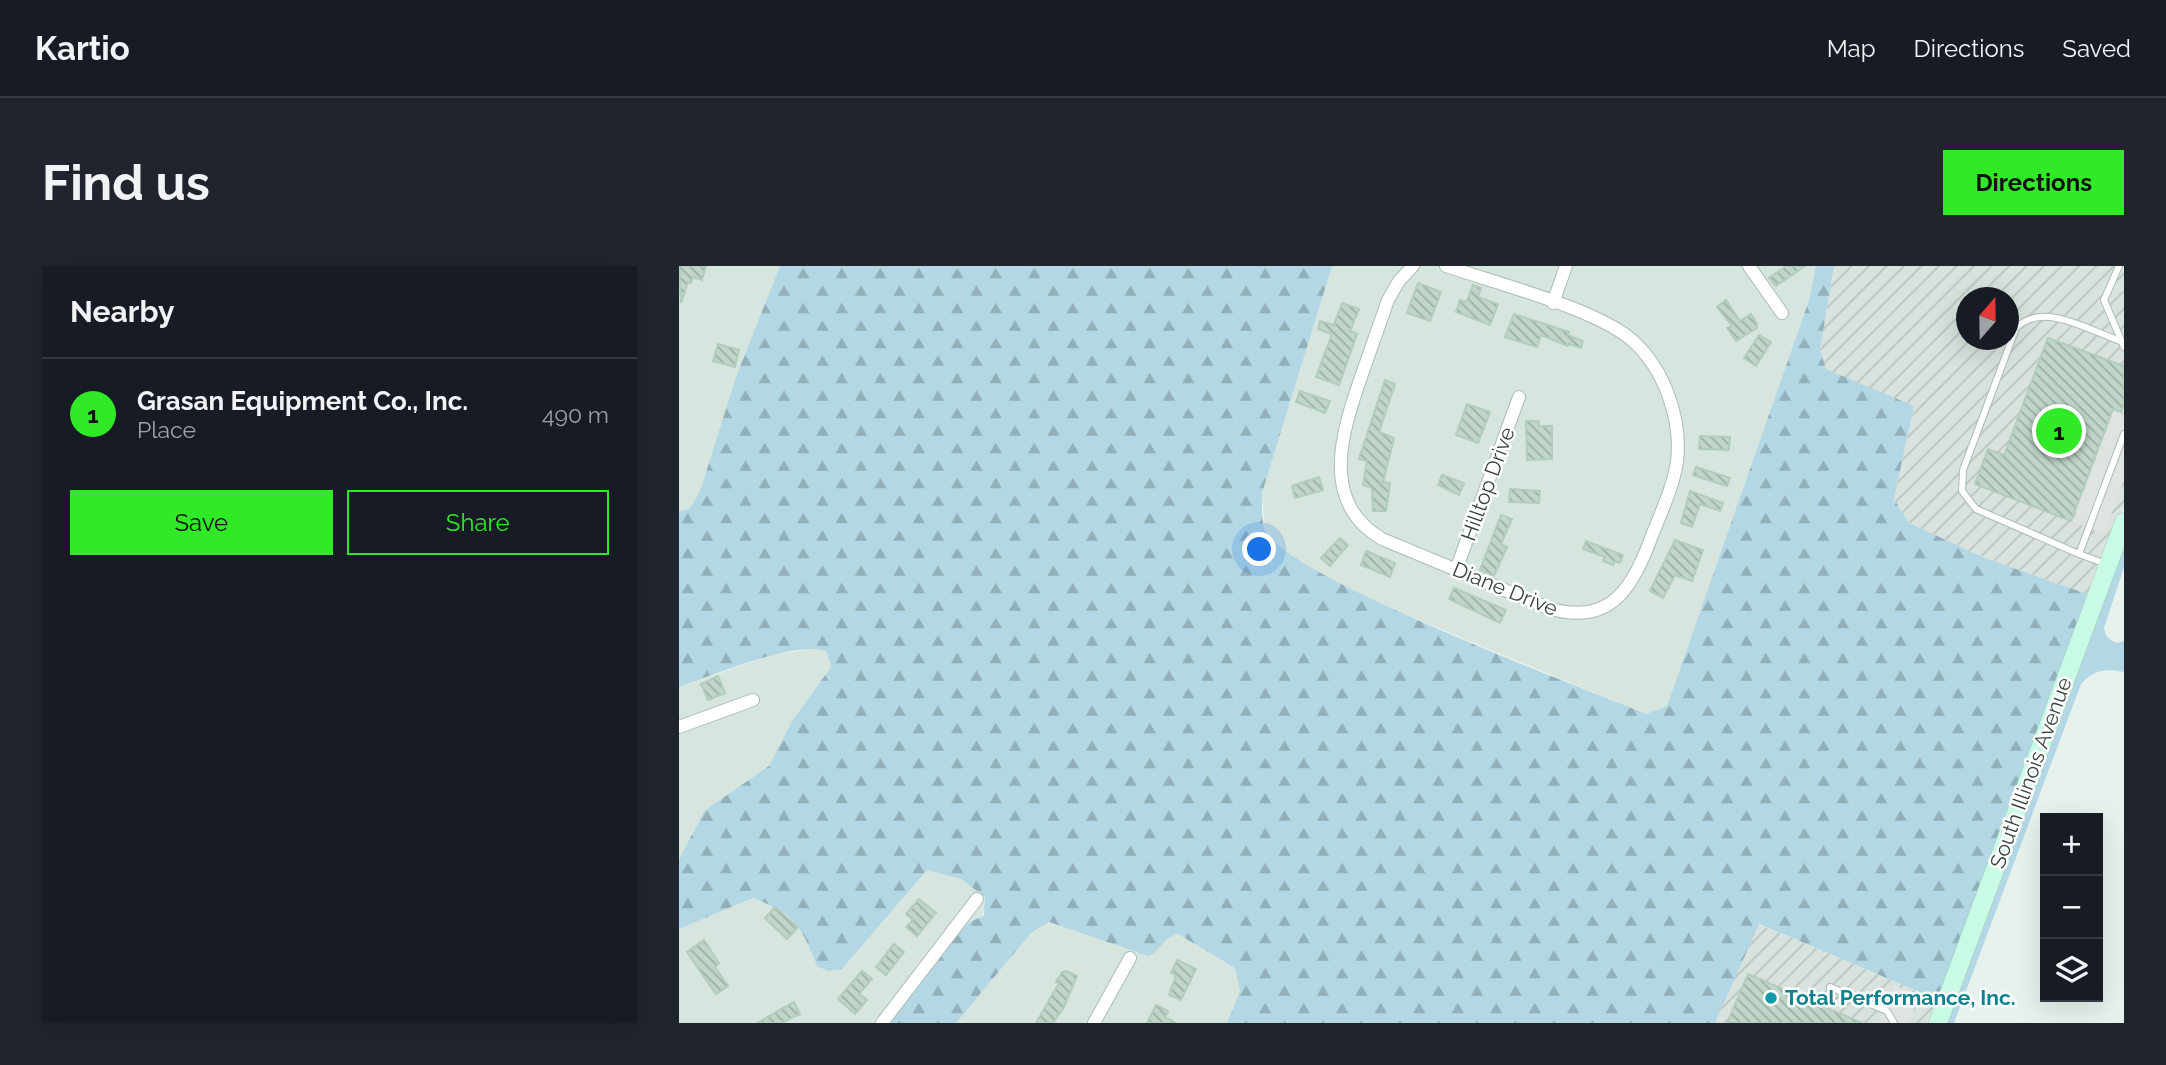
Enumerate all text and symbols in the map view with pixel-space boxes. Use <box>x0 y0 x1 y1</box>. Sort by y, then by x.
text: Kartio <box>35 29 130 68</box>
text: Map <box>1827 34 1876 63</box>
text: Directions <box>1914 34 2024 63</box>
text: Saved <box>2062 34 2131 63</box>
button: Directions <box>1943 150 2124 215</box>
text: Find us <box>42 154 210 211</box>
north arrow <box>1956 287 2019 350</box>
text: Nearby <box>70 294 174 329</box>
text: Grasan Equipment Co., Inc. <box>137 386 468 416</box>
text: 1 <box>87 401 99 428</box>
text: 490 m <box>542 401 609 428</box>
pin: 1 <box>2036 405 2082 457</box>
text: Place <box>137 416 196 443</box>
street label: Hilltop Drive <box>1455 424 1520 544</box>
button: Save <box>70 490 333 555</box>
button: Share <box>347 490 609 555</box>
your location <box>1242 532 1276 566</box>
street label: Diane Drive <box>1449 556 1561 621</box>
street label: South Illinois Avenue <box>1984 674 2077 872</box>
map controls <box>2040 813 2103 1002</box>
button: + <box>2040 813 2103 876</box>
button: − <box>2040 876 2103 939</box>
button: layers <box>2040 939 2103 1002</box>
place label: Total Performance, Inc. <box>1785 985 2016 1010</box>
marker: Total Performance, Inc. <box>1763 990 1779 1006</box>

